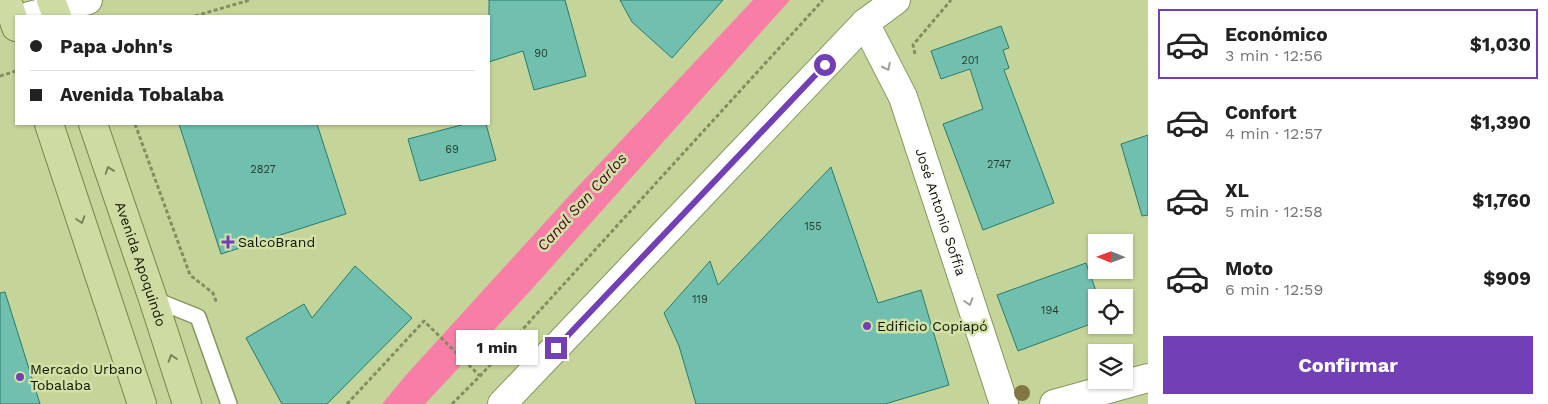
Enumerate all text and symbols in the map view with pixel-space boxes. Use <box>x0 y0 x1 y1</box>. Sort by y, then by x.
icon: car <box>1165 22 1210 67</box>
text: Económico <box>1225 23 1328 46</box>
text: $1,030 <box>1470 33 1531 56</box>
text: Papa John's <box>60 35 173 58</box>
text: 3 min · 12:56 <box>1225 46 1323 65</box>
house number: 90 <box>534 47 548 60</box>
route start <box>814 54 836 76</box>
house number: 201 <box>961 54 979 67</box>
one-way arrow <box>881 61 891 70</box>
text: Avenida Tobalaba <box>60 83 224 106</box>
icon: car <box>1165 100 1210 145</box>
text: Confort <box>1225 101 1296 124</box>
text: $1,390 <box>1470 111 1531 134</box>
text: 4 min · 12:57 <box>1225 124 1322 143</box>
house number: 69 <box>445 143 459 156</box>
street label: José Antonio Soffia <box>912 146 969 278</box>
water label: Canal San Carlos <box>533 149 631 255</box>
house number: 2747 <box>987 158 1011 171</box>
house number: 2827 <box>250 163 276 176</box>
one-way arrow <box>105 167 115 175</box>
icon: car <box>1165 178 1210 223</box>
text: XL <box>1225 179 1249 202</box>
text: $1,760 <box>1472 189 1531 212</box>
street label: Avenida Apoquindo <box>112 200 169 328</box>
text: 5 min · 12:58 <box>1225 202 1323 221</box>
one-way arrow <box>75 215 85 223</box>
house number: 155 <box>804 220 822 233</box>
place label: SalcoBrand <box>238 234 315 250</box>
north arrow <box>1088 234 1132 279</box>
map controls <box>1088 234 1133 389</box>
marker: SalcoBrand <box>222 236 234 248</box>
icon: car <box>1165 256 1210 301</box>
text: Moto <box>1225 257 1273 280</box>
text: $909 <box>1483 267 1531 290</box>
text: 6 min · 12:59 <box>1225 280 1323 299</box>
button: locate <box>1088 289 1133 334</box>
house number: 119 <box>692 293 708 306</box>
one-way arrow <box>964 298 974 306</box>
house number: 194 <box>1041 304 1059 317</box>
place label: Edificio Copiapó <box>877 318 988 334</box>
marker: Edificio Copiapó <box>861 320 873 332</box>
callout: 1 min <box>456 330 538 366</box>
button: Confirmar <box>1163 336 1533 394</box>
route end <box>545 337 567 359</box>
text: 1 min <box>476 338 518 357</box>
button: layers <box>1088 344 1133 389</box>
one-way arrow <box>168 354 178 362</box>
place label: Mercado Urbano Tobalaba <box>30 361 142 393</box>
marker: Mercado Urbano Tobalaba <box>14 371 26 383</box>

